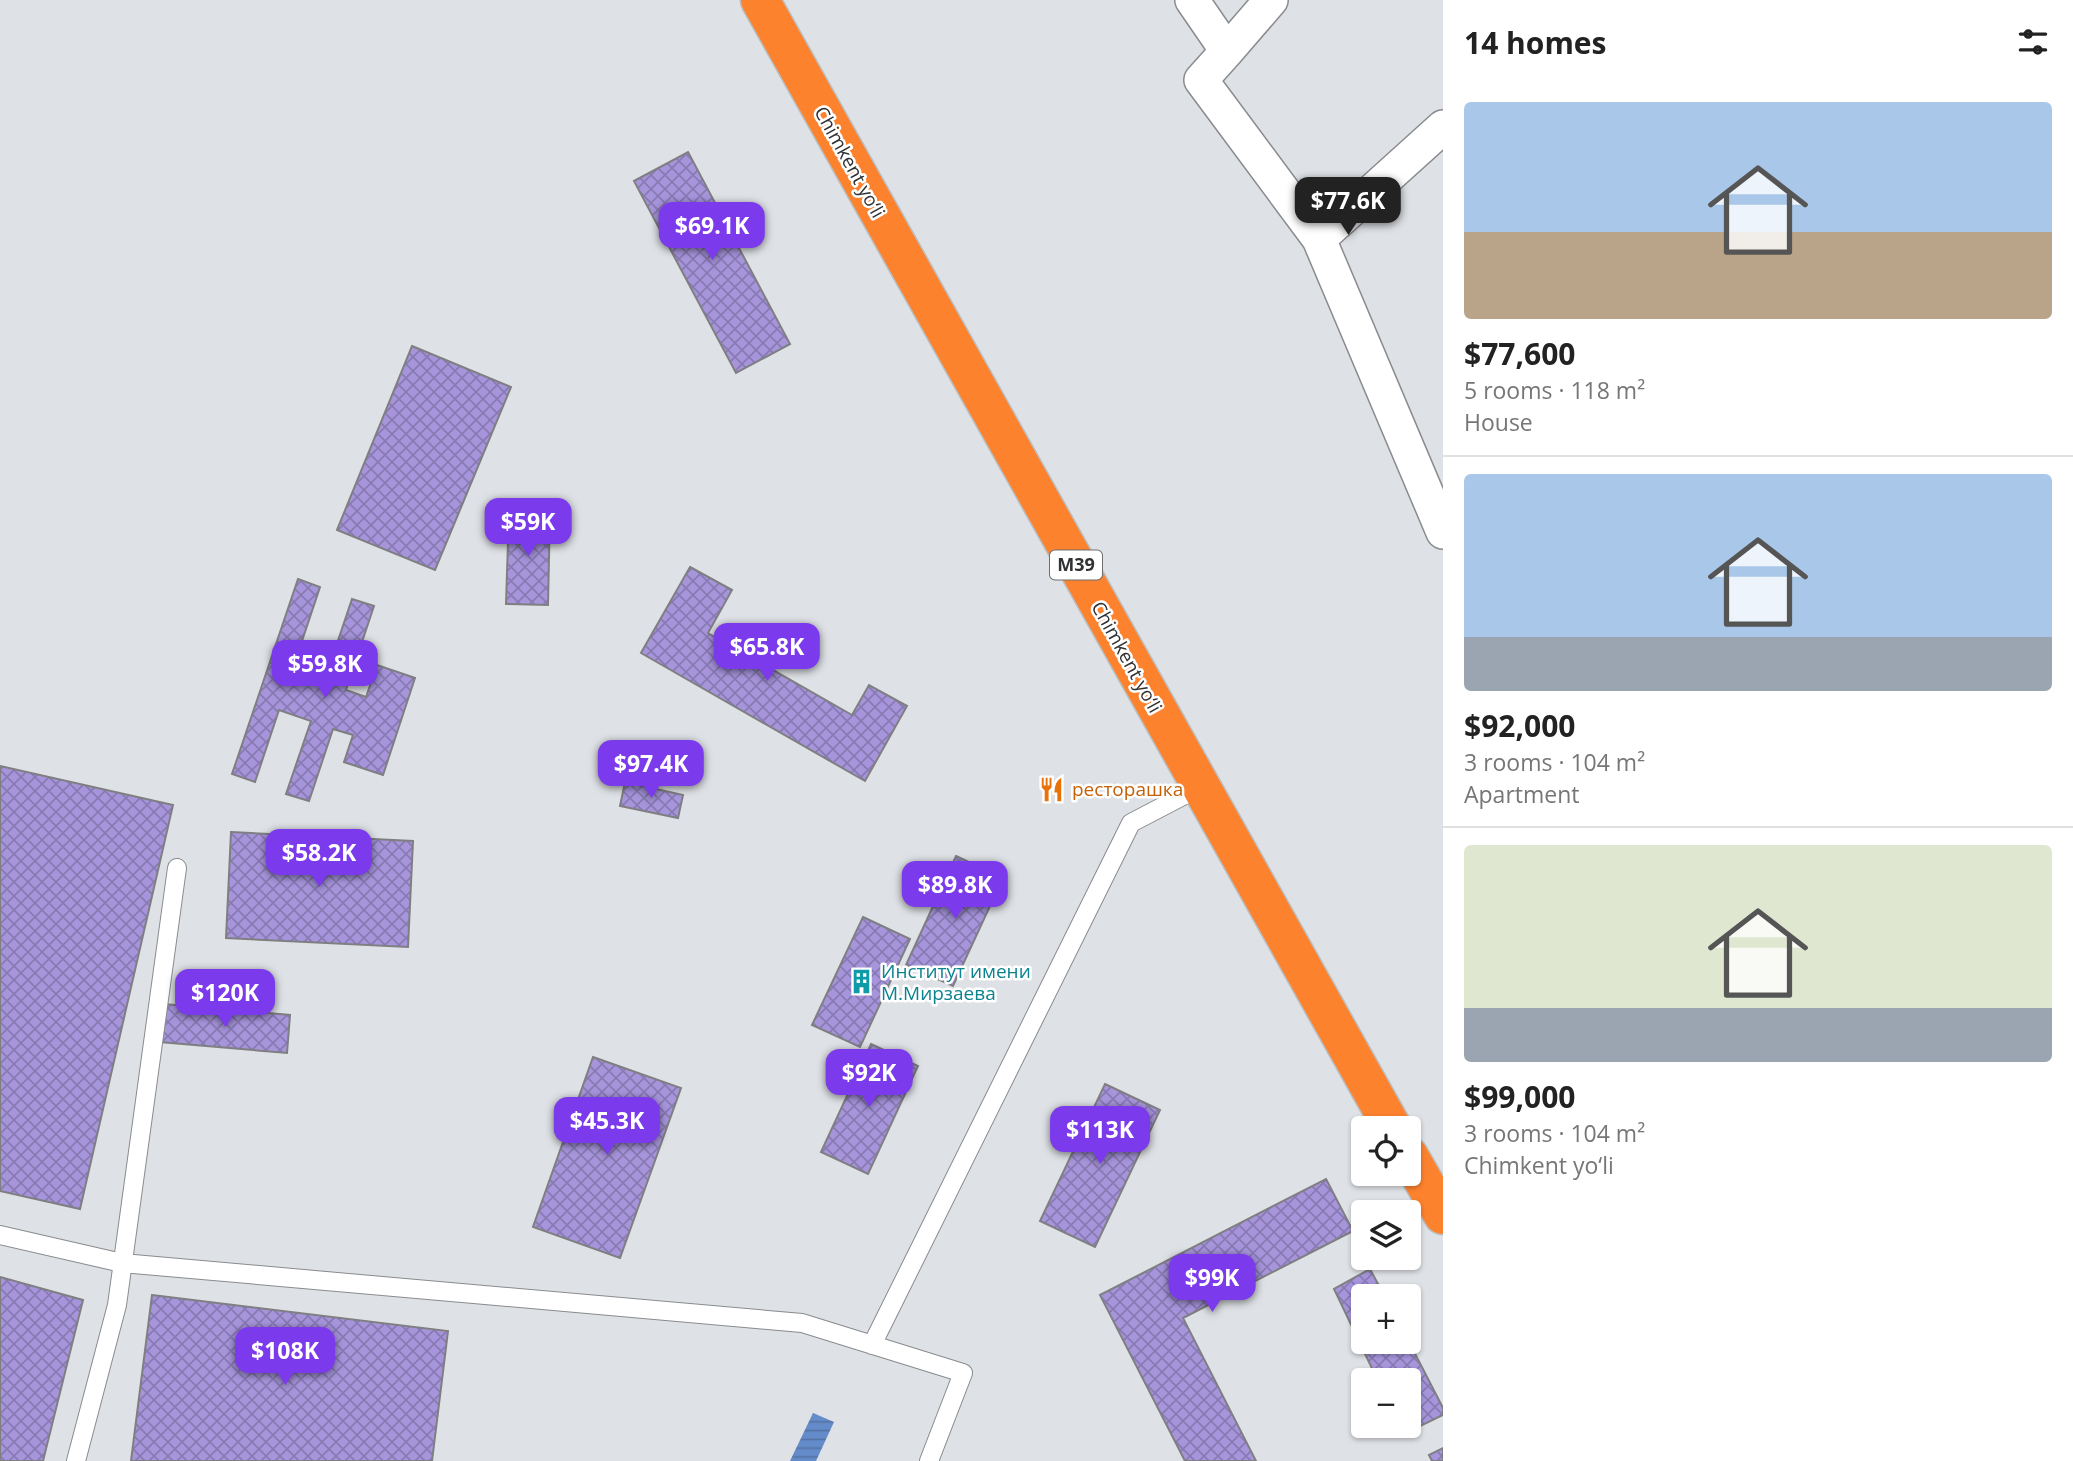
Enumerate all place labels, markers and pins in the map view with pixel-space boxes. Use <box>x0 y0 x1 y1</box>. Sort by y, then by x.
pin: $77.6K <box>1291 177 1405 237</box>
pin: $69.1K <box>655 202 769 262</box>
pin: $59K <box>487 498 569 558</box>
pin: $65.8K <box>710 624 824 683</box>
pin: $59.8K <box>268 640 382 700</box>
pin: $97.4K <box>594 740 708 800</box>
restaurant icon: ресторашка <box>1038 775 1066 803</box>
place label: ресторашка <box>1072 776 1183 802</box>
pin: $58.2K <box>262 830 376 889</box>
pin: $89.8K <box>898 862 1012 921</box>
place label: Институт имени М.Мирзаева <box>881 958 1031 1006</box>
building icon: Институт имени М.Мирзаева <box>847 968 875 996</box>
pin: $120K <box>176 970 274 1029</box>
pin: $92K <box>828 1050 910 1109</box>
pin: $45.3K <box>550 1098 664 1157</box>
pin: $113K <box>1051 1106 1149 1166</box>
pin: $99K <box>1171 1254 1253 1314</box>
pin: $108K <box>236 1328 334 1387</box>

